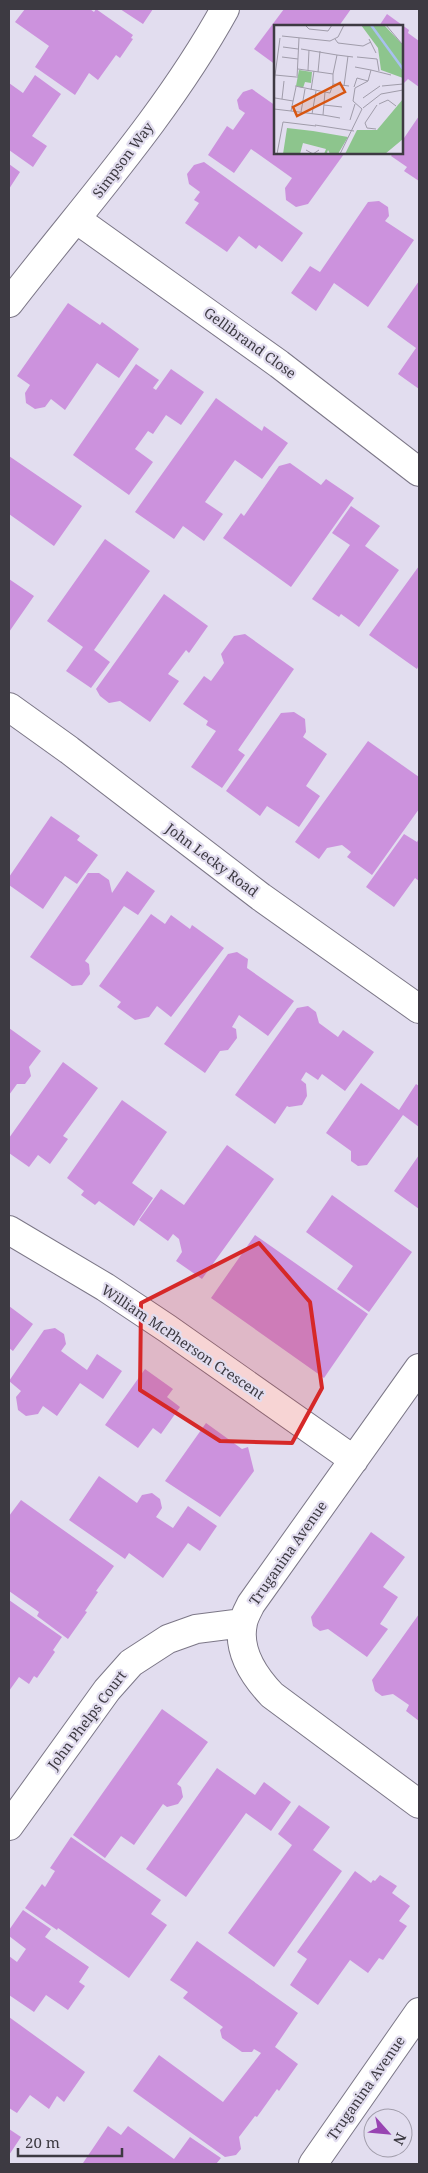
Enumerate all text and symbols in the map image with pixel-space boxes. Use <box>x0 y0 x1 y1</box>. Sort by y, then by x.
inset map <box>274 25 403 154</box>
street label: Simpson Way <box>88 118 157 201</box>
street label: Gellibrand Close <box>200 303 300 382</box>
street label: John Lecky Road <box>161 818 263 901</box>
street label: William McPherson Crescent <box>98 1280 269 1403</box>
street label: Truganina Avenue <box>244 1497 331 1609</box>
street label: John Phelps Court <box>42 1666 130 1774</box>
street label: Truganina Avenue <box>322 2032 409 2144</box>
north arrow <box>363 2108 413 2158</box>
scale bar <box>18 2126 121 2158</box>
text: N <box>389 2130 411 2148</box>
text: 20 m <box>25 2132 60 2152</box>

